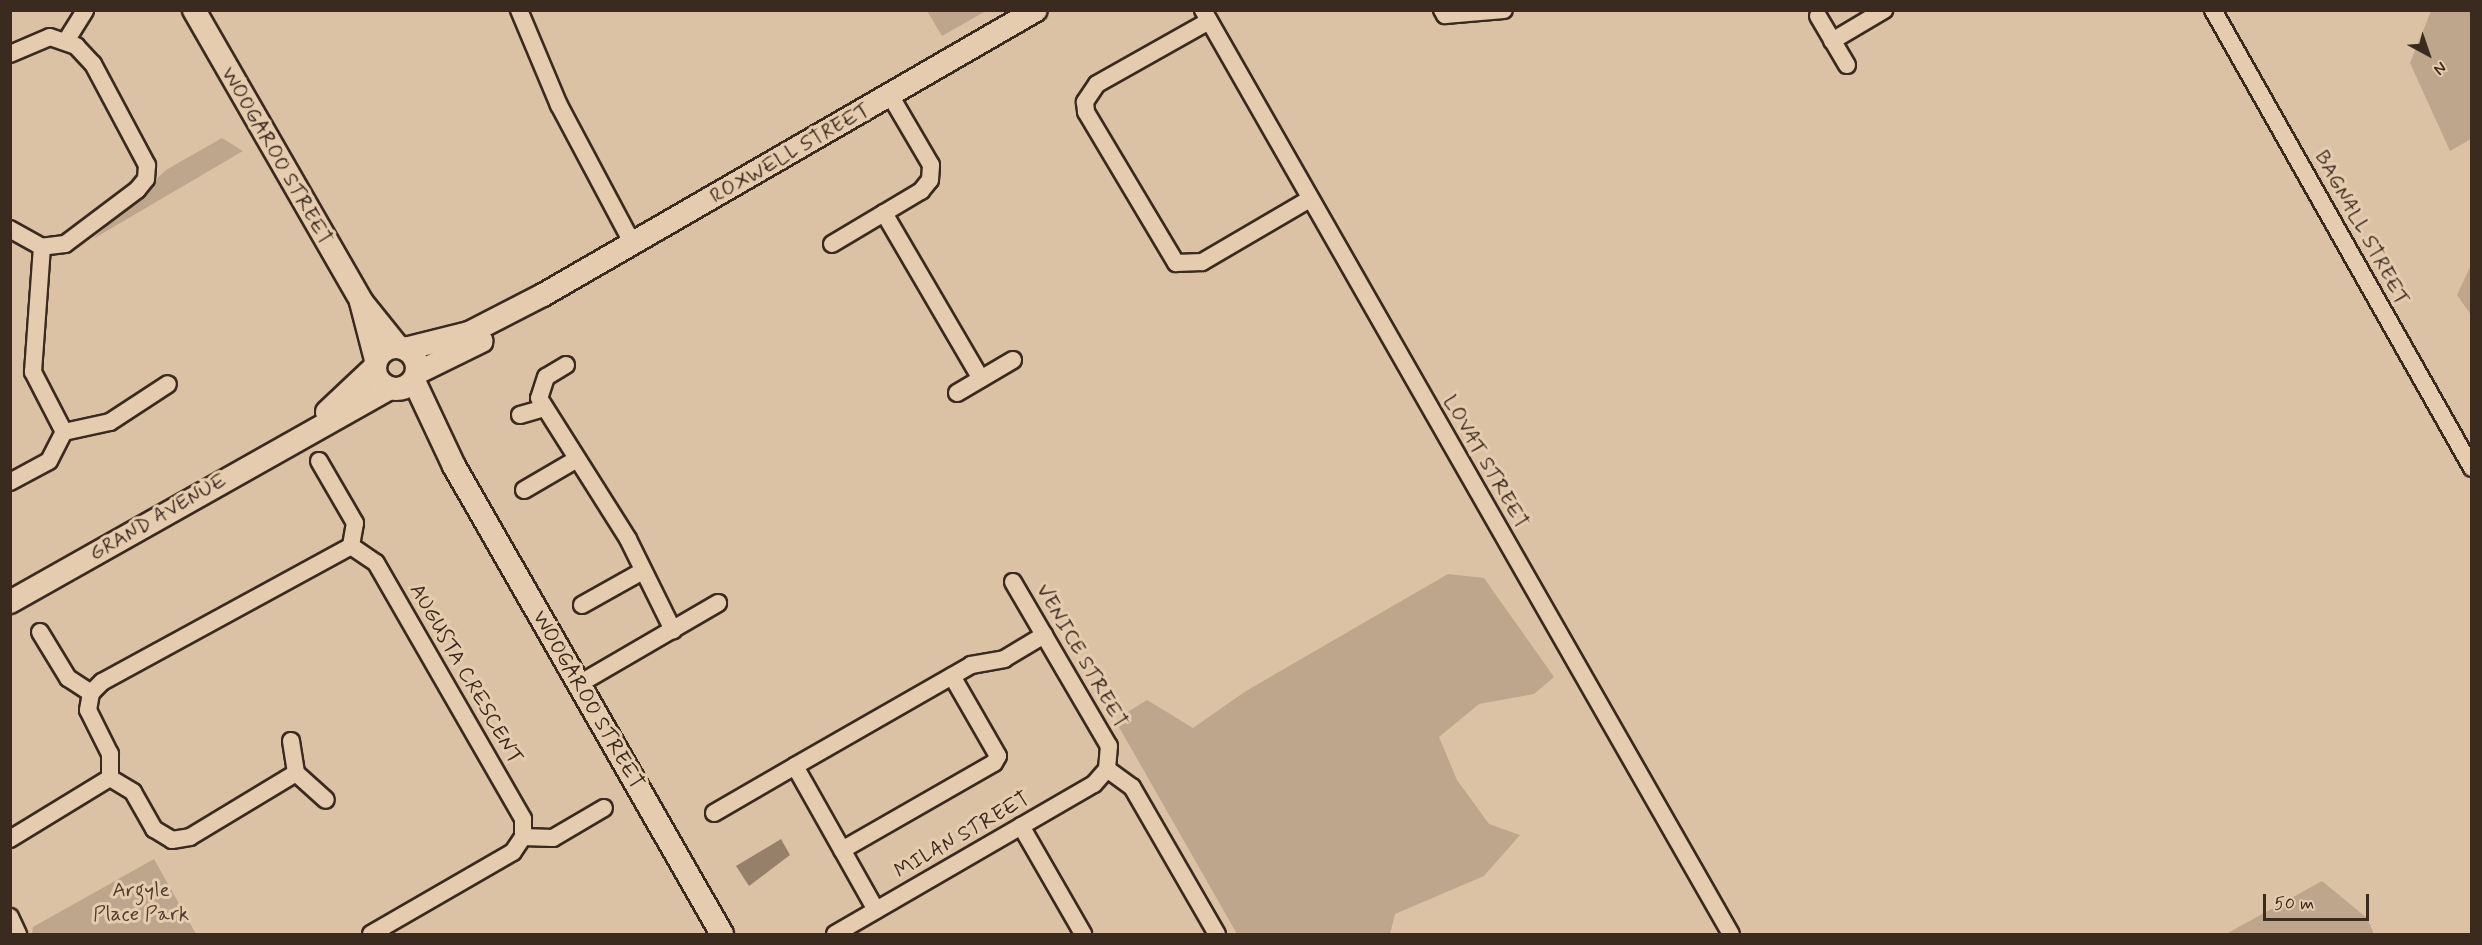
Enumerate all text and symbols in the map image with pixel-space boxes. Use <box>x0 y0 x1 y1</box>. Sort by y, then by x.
north arrow <box>2398 24 2458 84</box>
text: N <box>2429 57 2451 80</box>
street label: WOOGAROO STREET <box>216 62 338 250</box>
street label: ROXWELL STREET <box>705 96 875 210</box>
street label: BAGNALL STREET <box>2308 145 2416 311</box>
street label: LOVAT STREET <box>1437 391 1535 533</box>
street label: GRAND AVENUE <box>85 467 231 567</box>
street label: AUGUSTA CRESCENT <box>404 579 528 769</box>
street label: VENICE STREET <box>1030 579 1134 733</box>
street label: WOOGAROO STREET <box>527 606 649 794</box>
street label: MILAN STREET <box>890 786 1034 884</box>
park label: Argyle Place Park <box>94 877 188 927</box>
scale bar <box>2266 882 2372 920</box>
text: 50 m <box>2274 892 2314 916</box>

